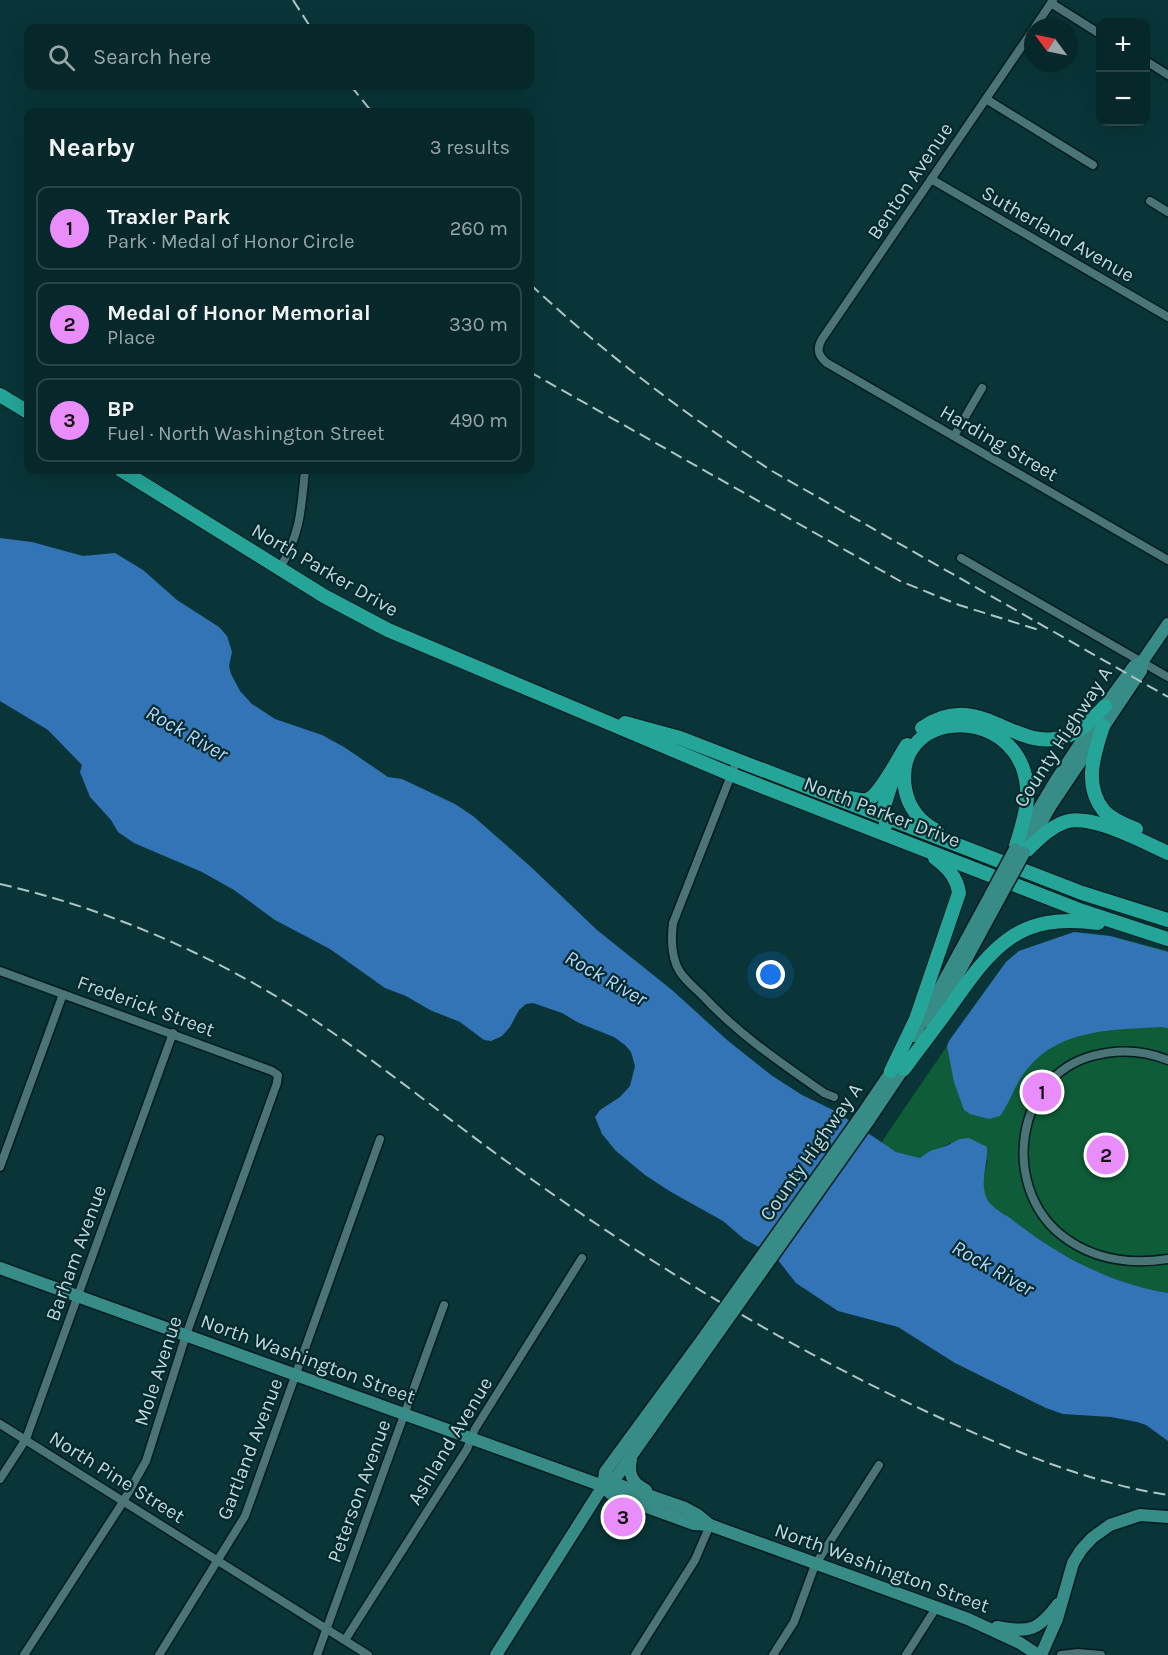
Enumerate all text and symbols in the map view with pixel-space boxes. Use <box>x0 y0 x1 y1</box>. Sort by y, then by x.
north arrow <box>1024 18 1078 72</box>
map controls <box>1096 18 1150 126</box>
button: + <box>1096 18 1150 72</box>
search box <box>24 24 534 90</box>
icon: search <box>45 41 78 74</box>
text: Search here <box>93 44 211 70</box>
button: − <box>1096 72 1150 126</box>
street label: Benton Avenue <box>862 118 958 244</box>
text: Nearby <box>48 132 135 163</box>
text: 3 results <box>430 136 510 159</box>
street label: Sutherland Avenue <box>978 181 1138 287</box>
text: Traxler Park <box>107 204 230 230</box>
text: 1 <box>66 217 73 240</box>
text: 260 m <box>450 217 508 240</box>
text: Park · Medal of Honor Circle <box>107 230 355 253</box>
text: Medal of Honor Memorial <box>107 300 371 326</box>
text: 2 <box>63 313 76 336</box>
text: 330 m <box>449 313 508 336</box>
text: Place <box>107 326 155 349</box>
text: BP <box>107 396 134 422</box>
street label: Harding Street <box>936 400 1063 486</box>
text: 3 <box>63 409 76 432</box>
text: 490 m <box>450 409 508 432</box>
text: Fuel · North Washington Street <box>107 422 385 445</box>
street label: North Parker Drive <box>247 519 403 621</box>
street label: County Highway A <box>1009 663 1117 811</box>
water label: Rock River <box>142 700 233 766</box>
street label: North Parker Drive <box>801 772 963 852</box>
water label: Rock River <box>561 945 652 1011</box>
your location <box>756 960 785 989</box>
street label: Frederick Street <box>74 970 218 1042</box>
pin: 1 <box>1022 1070 1062 1114</box>
street label: County Highway A <box>755 1079 867 1225</box>
pin: 2 <box>1086 1132 1126 1178</box>
street label: Barham Avenue <box>41 1182 111 1324</box>
water label: Rock River <box>948 1235 1039 1301</box>
street label: North Washington Street <box>198 1309 419 1409</box>
street label: Mole Avenue <box>129 1313 187 1429</box>
street label: Ashland Avenue <box>403 1373 497 1509</box>
street label: Gartland Avenue <box>212 1375 288 1523</box>
street label: Peterson Avenue <box>322 1416 396 1566</box>
street label: North Pine Street <box>45 1426 189 1528</box>
pin: 3 <box>604 1494 642 1540</box>
street label: North Washington Street <box>772 1518 993 1618</box>

